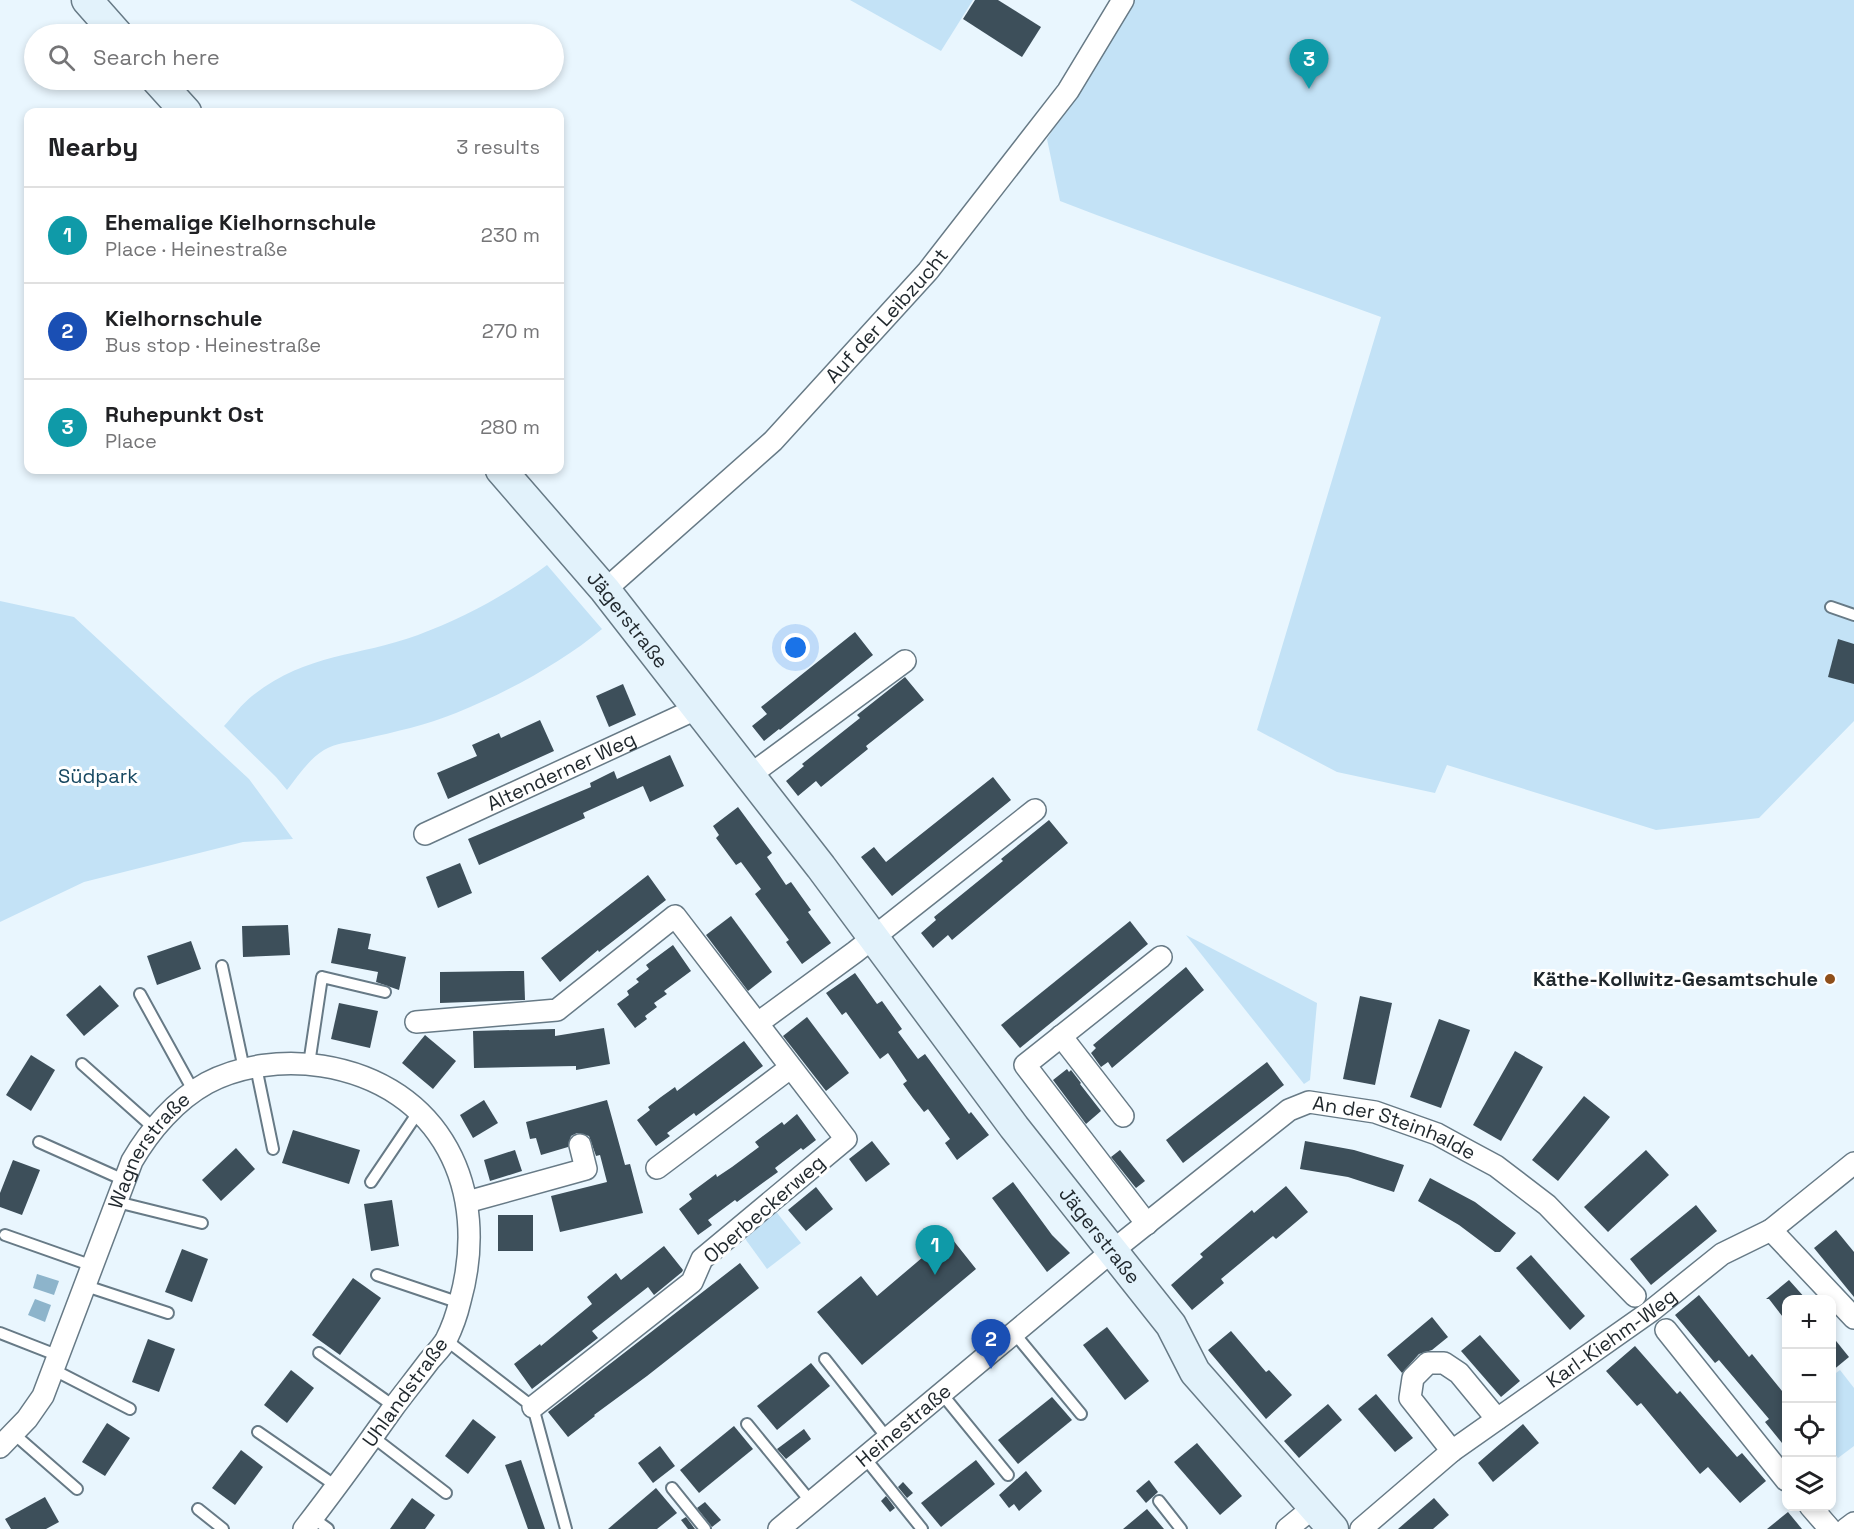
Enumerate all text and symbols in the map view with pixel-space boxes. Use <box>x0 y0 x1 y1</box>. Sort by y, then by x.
search box <box>24 24 564 90</box>
pin: 3 <box>1290 40 1328 89</box>
icon: search <box>45 41 78 74</box>
text: Search here <box>93 43 220 71</box>
text: Nearby <box>48 130 138 164</box>
text: 3 results <box>456 134 540 160</box>
text: Ehemalige Kielhornschule <box>105 208 376 236</box>
text: 1 <box>63 222 72 248</box>
text: 230 m <box>481 222 540 248</box>
text: Place · Heinestraße <box>105 236 288 262</box>
street label: Auf der Leibzucht <box>820 243 954 388</box>
text: Kielhornschule <box>105 304 262 332</box>
text: 2 <box>62 318 73 344</box>
text: 270 m <box>482 318 540 344</box>
text: Bus stop · Heinestraße <box>105 332 321 358</box>
text: Ruhepunkt Ost <box>105 400 264 428</box>
text: 3 <box>61 414 74 440</box>
text: 280 m <box>480 414 540 440</box>
text: Place <box>105 428 157 454</box>
street label: Jägerstraße <box>581 565 674 674</box>
your location <box>781 633 810 662</box>
street label: Altenderner Weg <box>483 726 640 817</box>
park label: Südpark <box>58 763 138 789</box>
place label: Käthe-Kollwitz-Gesamtschule <box>1533 966 1818 992</box>
marker: Käthe-Kollwitz-Gesamtschule <box>1823 972 1837 986</box>
street label: Wagnerstraße <box>102 1086 195 1212</box>
street label: An der Steinhalde <box>1311 1090 1480 1166</box>
street label: Oberbeckerweg <box>698 1149 830 1269</box>
street label: Jägerstraße <box>1053 1181 1146 1289</box>
pin: 1 <box>916 1226 954 1275</box>
street label: Karl-Kiehm-Weg <box>1541 1283 1682 1394</box>
map controls <box>1782 1295 1836 1511</box>
button: + <box>1782 1295 1836 1349</box>
pin: 2 <box>972 1320 1010 1369</box>
street label: Uhlandstraße <box>356 1332 454 1452</box>
button: − <box>1782 1349 1836 1403</box>
street label: Heinestraße <box>850 1378 956 1473</box>
button: locate <box>1782 1403 1836 1457</box>
button: layers <box>1782 1457 1836 1511</box>

